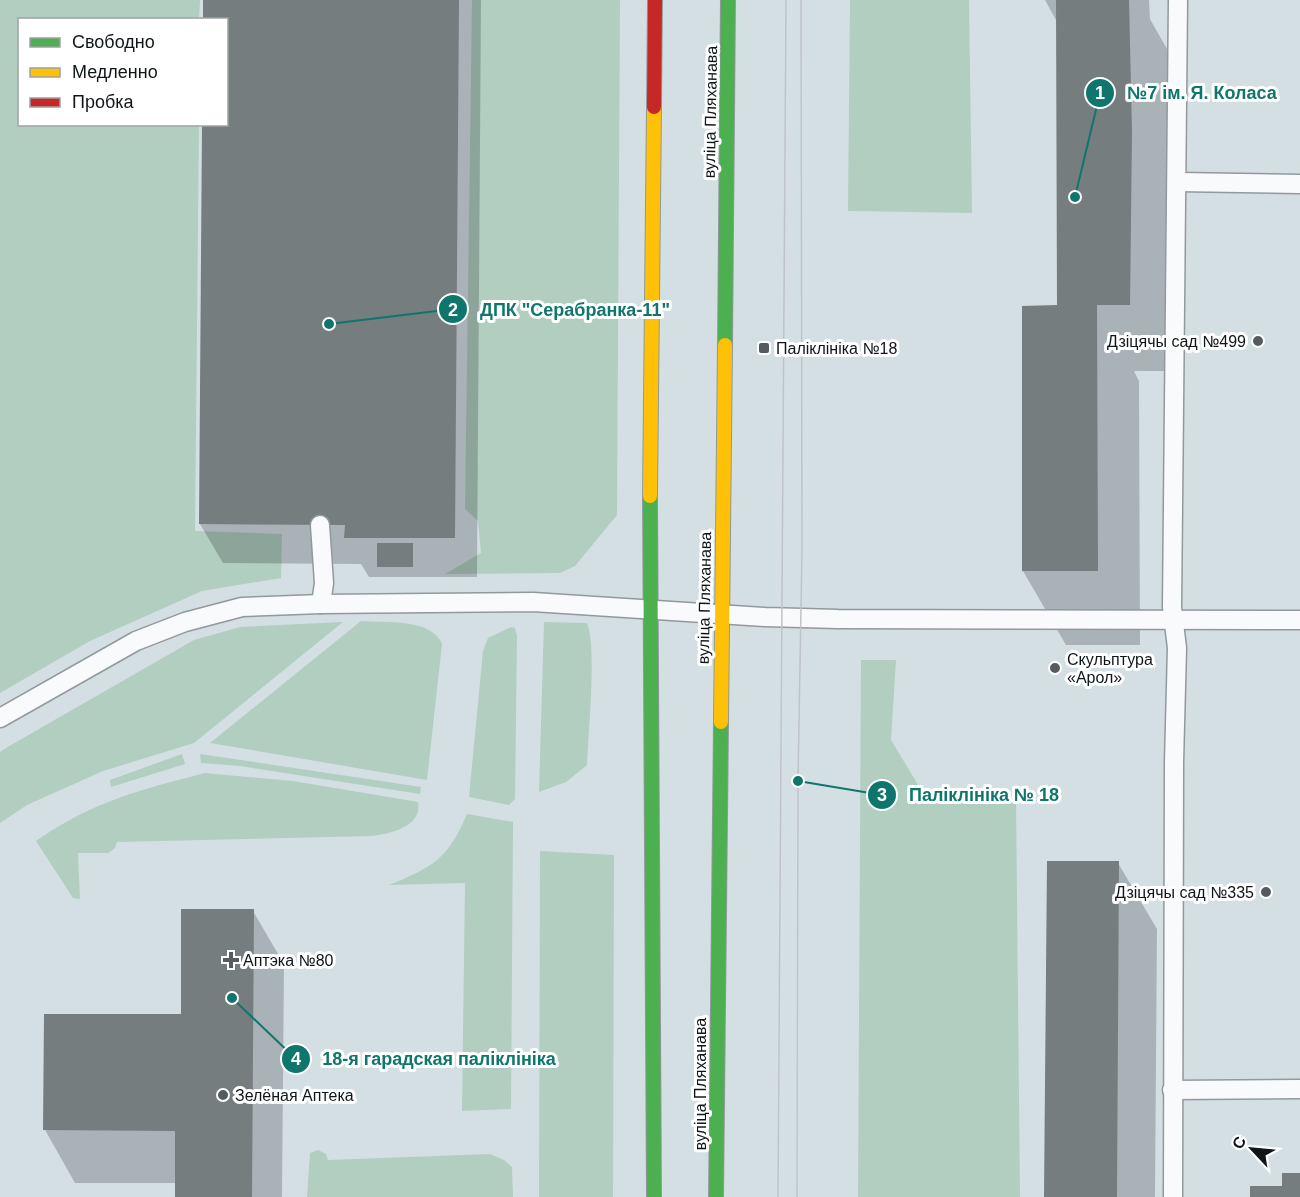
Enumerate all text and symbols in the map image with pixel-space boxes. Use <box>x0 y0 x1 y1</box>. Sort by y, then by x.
legend <box>18 18 228 126</box>
text: Свободно <box>72 32 155 52</box>
street label: вуліца Пляханава <box>701 46 720 178</box>
text: Медленно <box>72 62 158 82</box>
callout: №7 ім. Я. Коласа <box>1085 75 1289 111</box>
text: 1 <box>1095 83 1105 103</box>
text: №7 ім. Я. Коласа <box>1127 83 1278 103</box>
text: Пробка <box>72 92 135 112</box>
callout: ДПК "Серабранка-11" <box>438 291 682 327</box>
text: 2 <box>448 300 458 320</box>
text: ДПК "Серабранка-11" <box>480 300 670 320</box>
place label: Дзіцячы сад №499 <box>1107 333 1246 350</box>
marker: Дзіцячы сад №499 <box>1251 334 1265 348</box>
place label: Паліклініка №18 <box>776 340 898 357</box>
marker: Паліклініка №18 <box>757 341 771 355</box>
street label: вуліца Пляханава <box>695 532 714 664</box>
place label: Скульптура «Арол» <box>1067 651 1153 686</box>
marker: Скульптура «Арол» <box>1048 661 1062 675</box>
callout: Паліклініка № 18 <box>867 777 1071 813</box>
text: 3 <box>877 785 887 805</box>
text: Паліклініка № 18 <box>909 785 1059 805</box>
place label: Дзіцячы сад №335 <box>1115 884 1254 901</box>
marker: Дзіцячы сад №335 <box>1259 885 1273 899</box>
place label: Аптэка №80 <box>243 952 334 969</box>
marker: Аптэка №80 <box>224 953 238 967</box>
street label: вуліца Пляханава <box>692 1018 709 1150</box>
callout: 18-я гарадская паліклініка <box>281 1041 568 1077</box>
text: 4 <box>291 1049 301 1069</box>
text: 18-я гарадская паліклініка <box>322 1049 557 1069</box>
place label: Зелёная Аптека <box>235 1087 354 1104</box>
marker: Зелёная Аптека <box>216 1088 230 1102</box>
north arrow <box>1222 1119 1282 1179</box>
text: С <box>1229 1133 1249 1152</box>

